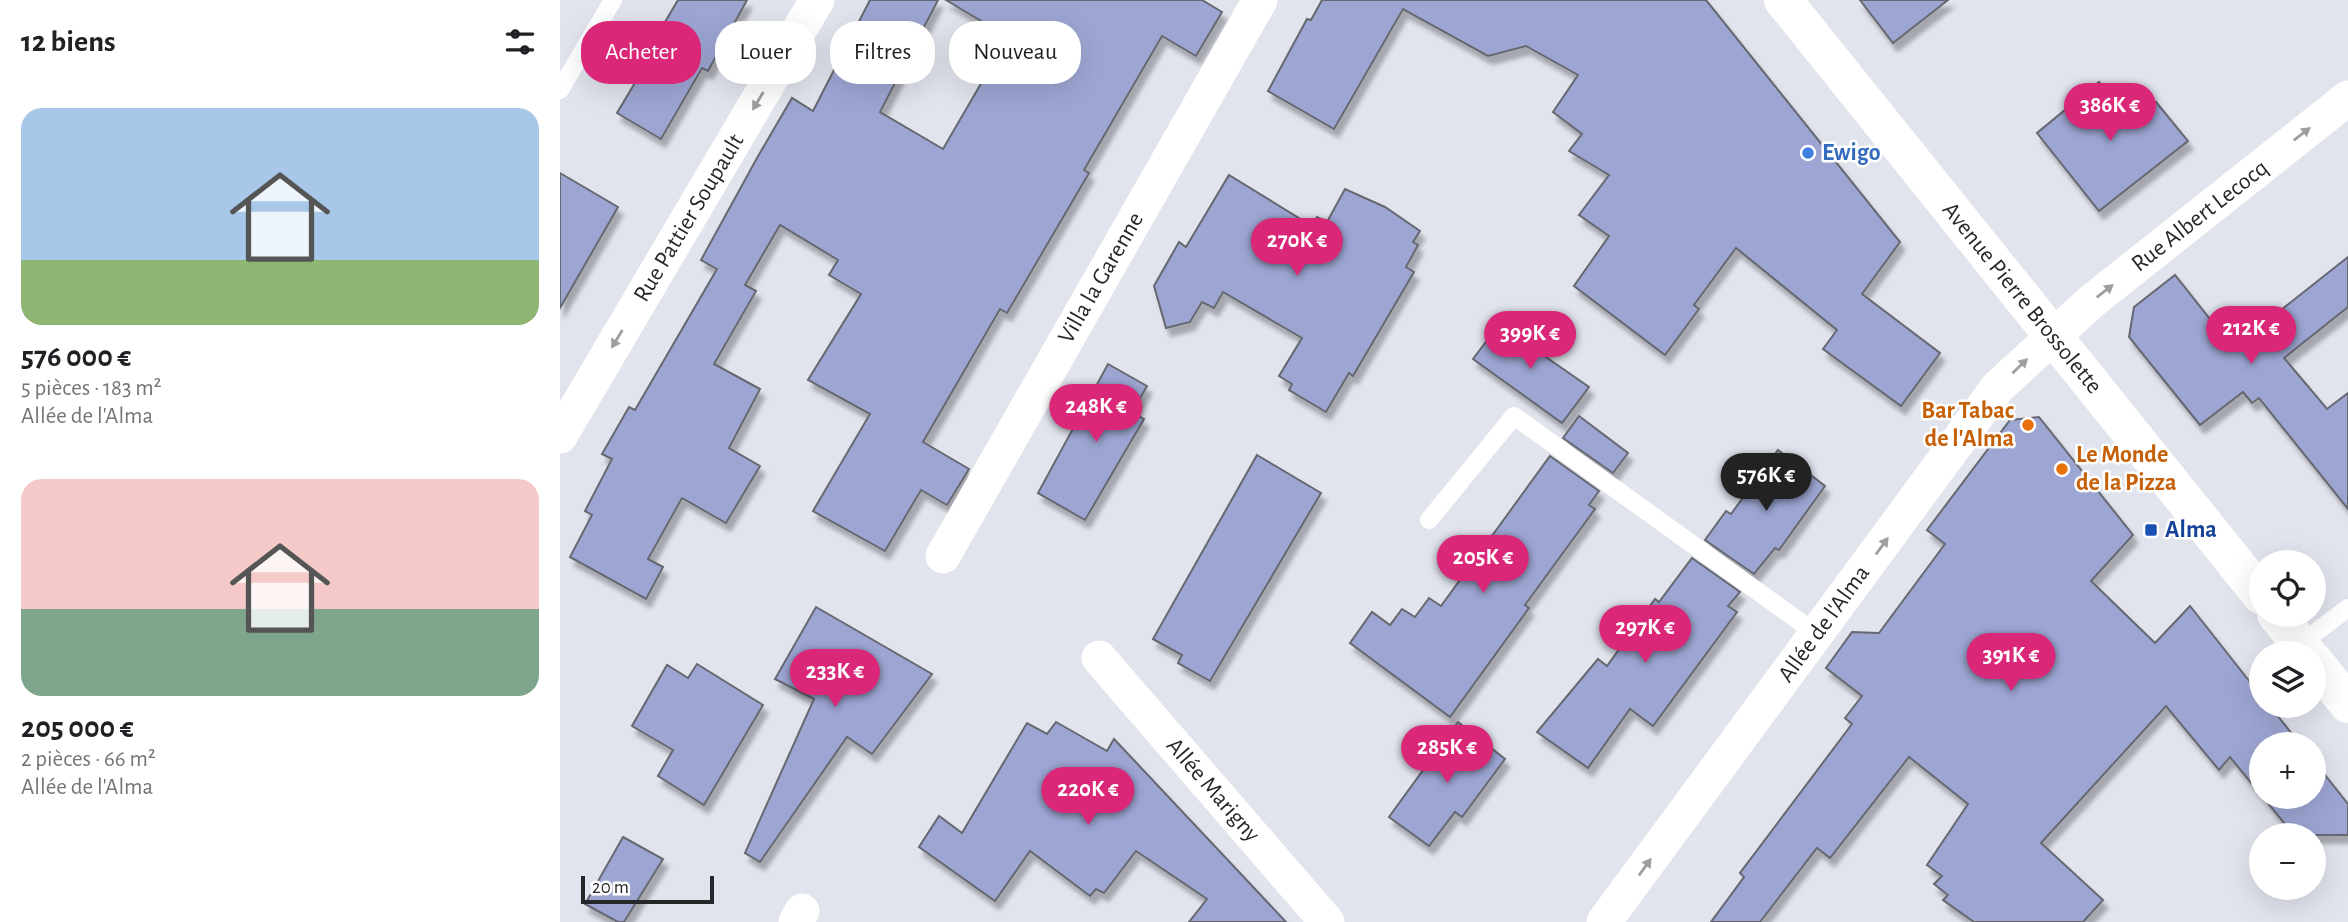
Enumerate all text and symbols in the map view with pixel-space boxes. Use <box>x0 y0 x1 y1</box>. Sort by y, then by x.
chip: Acheter <box>581 21 701 84</box>
chip: Louer <box>715 21 816 84</box>
chip: Filtres <box>830 21 935 84</box>
chip: Nouveau <box>949 21 1081 84</box>
icon: filters <box>501 23 539 61</box>
text: 12 biens <box>21 27 116 57</box>
pin: 386K € <box>2053 83 2167 143</box>
one-way arrow <box>752 91 764 111</box>
text: 386K € <box>2080 94 2140 117</box>
one-way arrow <box>2293 128 2311 142</box>
street label: Rue Pattier Soupault <box>630 130 749 306</box>
place label: Ewigo <box>1822 141 1881 165</box>
marker: Ewigo <box>1800 145 1816 161</box>
icon: home <box>217 154 343 280</box>
street label: Rue Albert Lecocq <box>2127 155 2273 277</box>
street label: Avenue Pierre Brossolette <box>1938 198 2106 398</box>
street label: Villa la Garenne <box>1054 209 1148 347</box>
pin: 270K € <box>1240 218 1354 278</box>
text: 270K € <box>1267 229 1327 252</box>
one-way arrow <box>2095 284 2113 299</box>
pin: 212K € <box>2194 306 2308 366</box>
pin: 399K € <box>1473 312 1587 371</box>
text: 212K € <box>2222 317 2280 340</box>
text: 399K € <box>1500 322 1560 345</box>
one-way arrow <box>611 329 623 349</box>
text: 576 000 € <box>21 342 131 372</box>
one-way arrow <box>2011 359 2028 375</box>
text: 5 pièces · 183 m² <box>21 377 162 400</box>
pin: 248K € <box>1039 384 1153 444</box>
text: 248K € <box>1065 395 1127 418</box>
place label: Bar Tabac de l'Alma <box>1921 399 2014 451</box>
text: Allée de l'Alma <box>21 405 153 428</box>
marker: Bar Tabac de l'Alma <box>2020 417 2036 433</box>
place label: Le Monde de la Pizza <box>2076 443 2177 495</box>
pin: 576K € <box>1709 454 1823 513</box>
marker: Le Monde de la Pizza <box>2054 461 2070 477</box>
text: 576K € <box>1737 464 1795 487</box>
place label: Alma <box>2165 518 2217 542</box>
marker: Alma <box>2143 522 2159 538</box>
icon: home <box>217 525 343 651</box>
pin: 205K € <box>1426 536 1540 595</box>
one-way arrow <box>1874 537 1888 555</box>
text: 205K € <box>1453 546 1513 569</box>
map controls <box>2249 550 2326 900</box>
button: locate <box>2249 550 2326 627</box>
street label: Allée de l'Alma <box>1774 561 1874 687</box>
pin: 297K € <box>1588 606 1702 665</box>
text: 297K € <box>1615 616 1675 639</box>
pin: 391K € <box>1954 634 2068 693</box>
button: layers <box>2249 641 2326 718</box>
text: 391K € <box>1983 644 2039 667</box>
pin: 233K € <box>778 650 892 709</box>
text: 233K € <box>806 660 864 683</box>
text: 205 000 € <box>21 713 134 743</box>
pin: 285K € <box>1390 726 1504 785</box>
button: + <box>2249 732 2326 809</box>
street label: Allée Marigny <box>1162 734 1264 846</box>
text: 285K € <box>1417 736 1477 759</box>
text: 2 pièces · 66 m² <box>21 748 156 771</box>
pin: 220K € <box>1031 768 1145 827</box>
text: Allée de l'Alma <box>21 776 153 799</box>
text: 220K € <box>1057 778 1119 801</box>
button: − <box>2249 823 2326 900</box>
one-way arrow <box>1638 858 1652 876</box>
scale bar <box>581 873 714 905</box>
text: 20 m <box>592 878 629 897</box>

